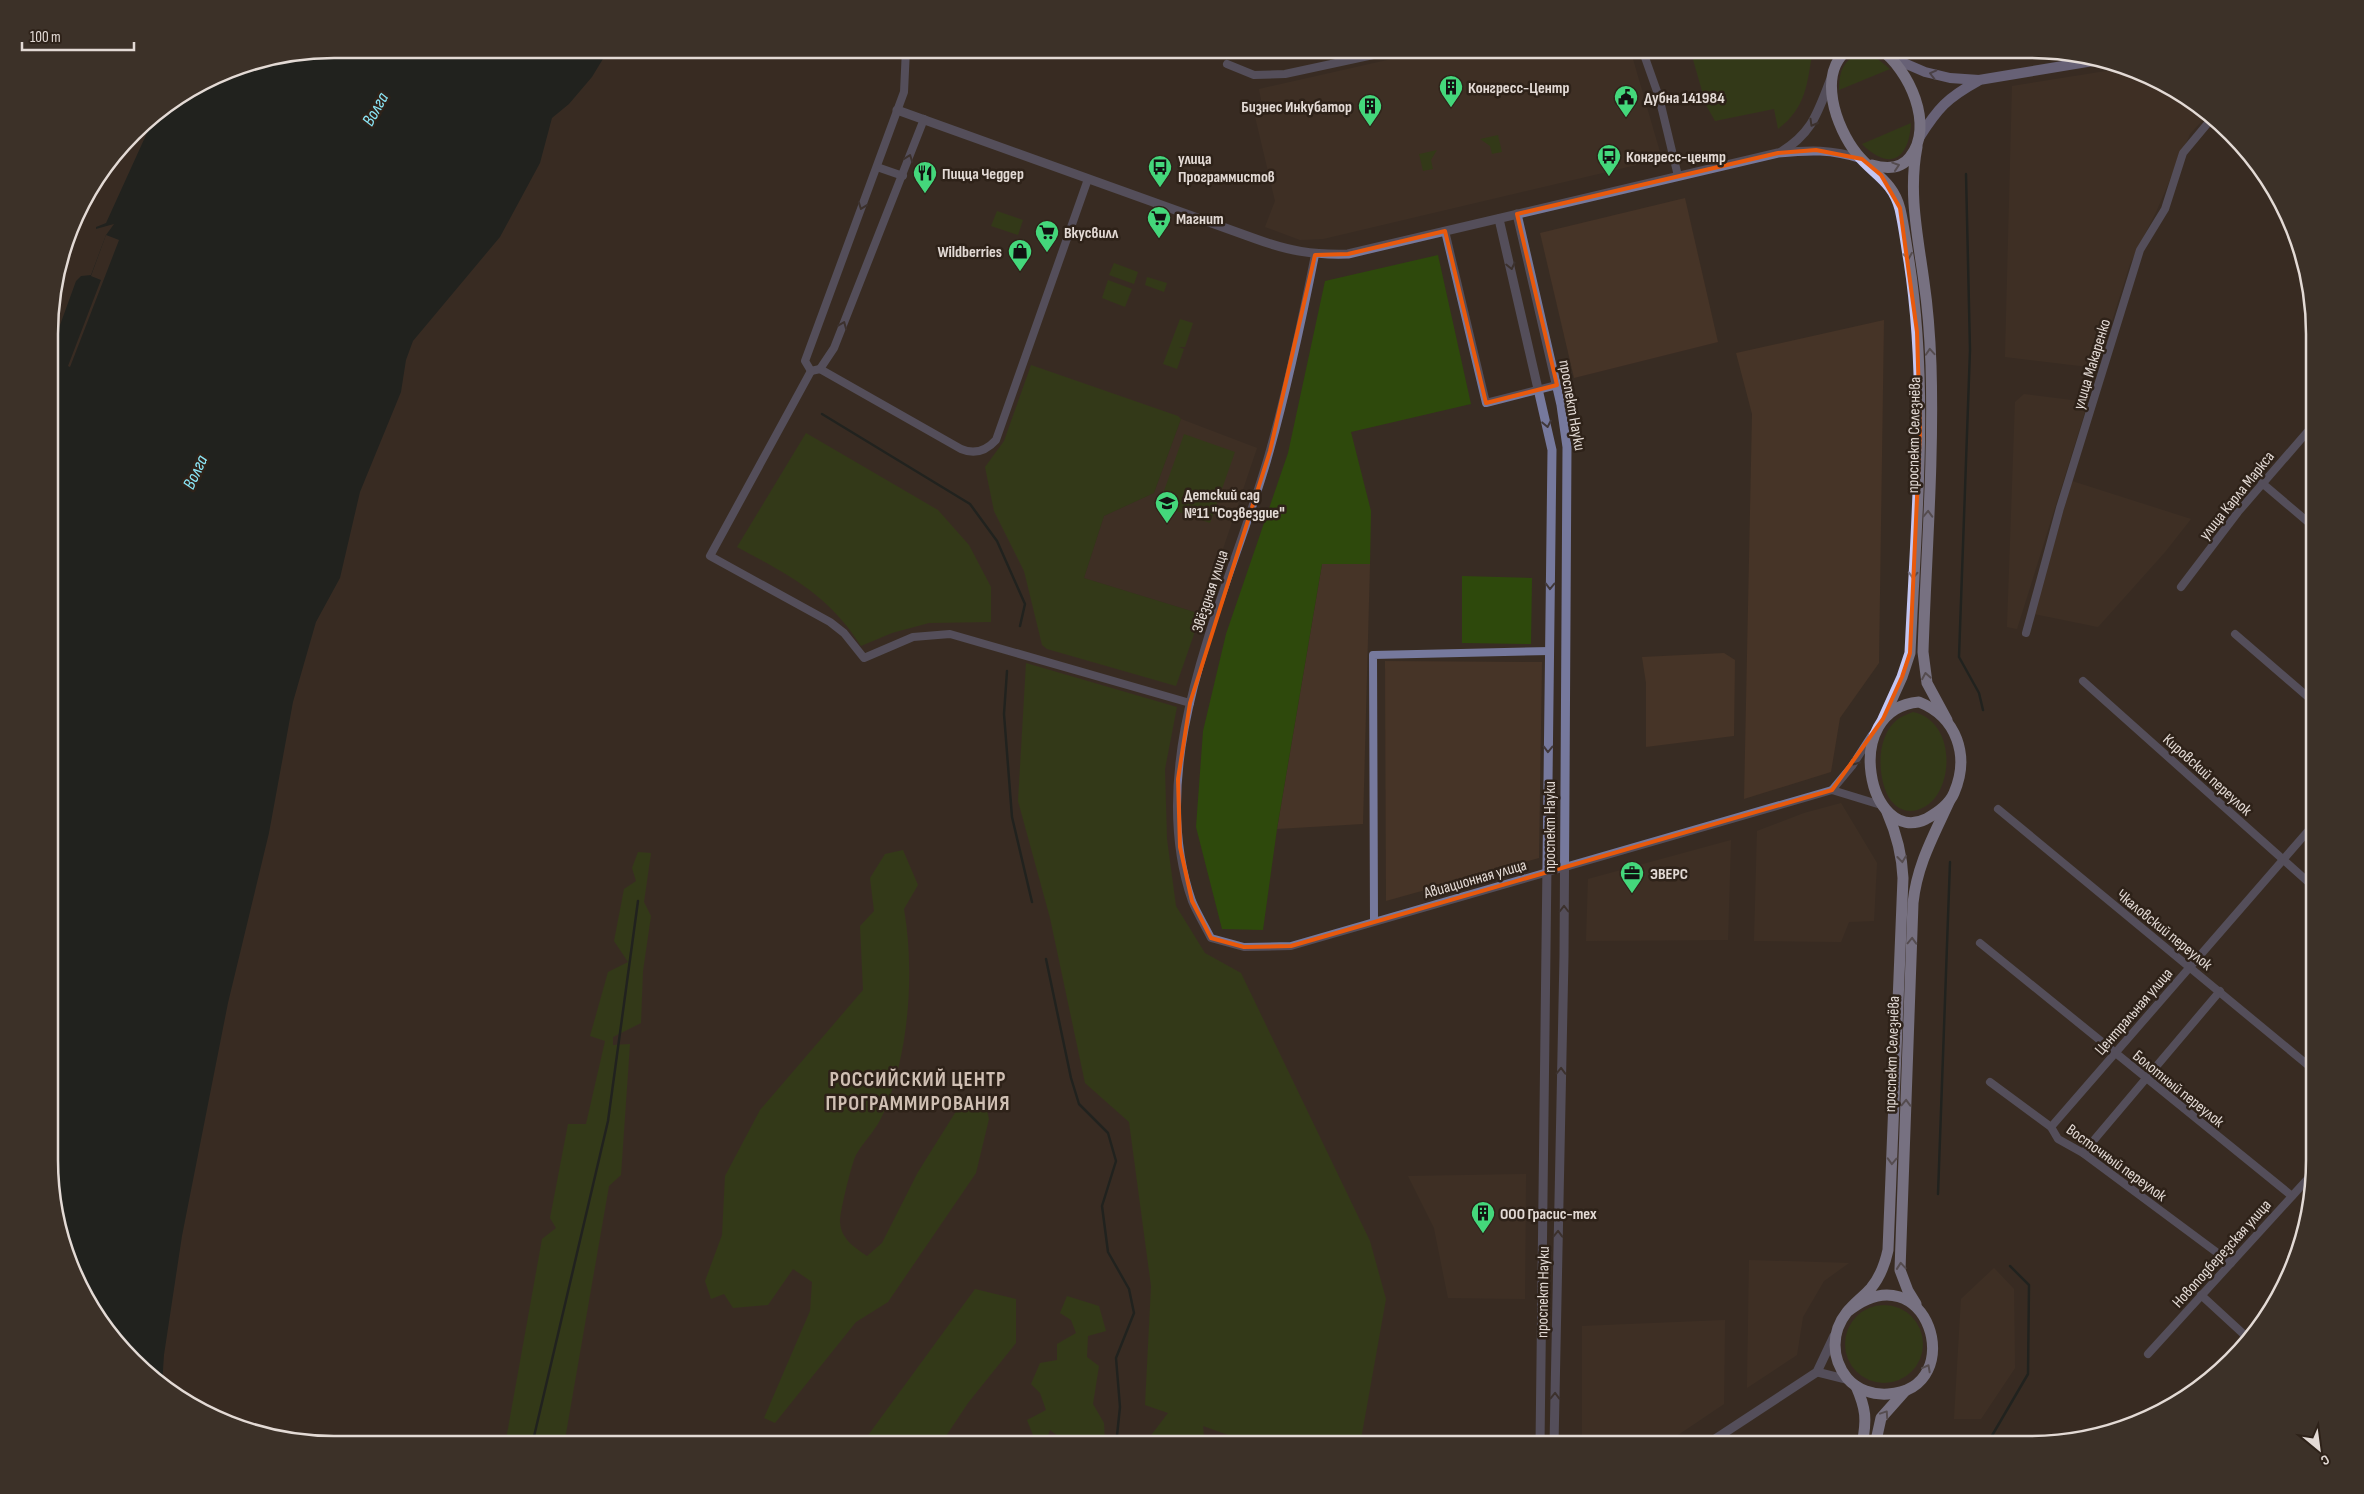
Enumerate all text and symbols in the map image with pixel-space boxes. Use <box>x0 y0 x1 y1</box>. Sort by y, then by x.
scale bar <box>22 20 135 52</box>
text: 100 m <box>30 28 61 47</box>
one-way arrow <box>1929 69 1938 80</box>
building icon: Конгресс-Центр <box>1438 74 1464 108</box>
place label: Конгресс-Центр <box>1468 79 1569 98</box>
public building icon: Дубна 141984 <box>1613 84 1639 118</box>
water label: Волга <box>358 88 393 130</box>
place label: Дубна 141984 <box>1644 89 1725 108</box>
building icon: Бизнес Инкубатор <box>1357 93 1383 127</box>
place label: Бизнес Инкубатор <box>1241 98 1352 117</box>
one-way arrow <box>1809 117 1819 126</box>
bus stop icon: Конгресс-центр <box>1596 143 1622 177</box>
place label: Конгресс-центр <box>1626 148 1726 167</box>
place label: улица Программистов <box>1178 150 1275 187</box>
one-way arrow <box>903 154 913 163</box>
bus stop icon: улица Программистов <box>1147 154 1173 188</box>
restaurant icon: Пицца Чеддер <box>912 160 938 194</box>
one-way arrow <box>1891 161 1900 171</box>
place label: Пицца Чеддер <box>942 165 1024 184</box>
one-way arrow <box>858 201 868 209</box>
supermarket icon: Магнит <box>1146 205 1172 239</box>
place label: Магнит <box>1176 210 1224 229</box>
supermarket icon: Вкусвилл <box>1034 219 1060 253</box>
place label: Вкусвилл <box>1064 224 1119 243</box>
shop icon: Wildberries <box>1007 238 1033 272</box>
place label: Wildberries <box>937 243 1002 262</box>
one-way arrow <box>1903 252 1913 261</box>
one-way arrow <box>1505 262 1515 270</box>
street label: улица Макаренко <box>2070 317 2115 412</box>
one-way arrow <box>837 322 847 330</box>
one-way arrow <box>1925 347 1936 355</box>
street label: проспект Науки <box>1554 358 1589 452</box>
street label: проспект Селезнёва <box>1904 377 1925 493</box>
one-way arrow <box>1541 420 1552 429</box>
street label: улица Карла Маркса <box>2196 448 2279 544</box>
water label: Волга <box>179 451 213 493</box>
place label: Детский сад №11 "Созвездие" <box>1184 486 1285 523</box>
school or university icon: Детский сад №11 "Созвездие" <box>1154 490 1180 524</box>
one-way arrow <box>1923 510 1933 518</box>
street label: Звёздная улица <box>1188 548 1233 635</box>
one-way arrow <box>1908 572 1919 580</box>
one-way arrow <box>1545 583 1555 591</box>
one-way arrow <box>1922 672 1932 680</box>
street label: Кировский переулок <box>2159 730 2256 821</box>
one-way arrow <box>1543 746 1553 753</box>
one-way arrow <box>1852 756 1861 766</box>
street label: проспект Науки <box>1541 781 1560 873</box>
one-way arrow <box>1896 855 1907 863</box>
street label: Авиационная улица <box>1421 856 1529 903</box>
office icon: ЭВЕРС <box>1619 860 1645 894</box>
place label: ЭВЕРС <box>1650 865 1688 884</box>
street label: Чкаловский переулок <box>2112 886 2217 975</box>
one-way arrow <box>1559 904 1569 912</box>
one-way arrow <box>1906 937 1917 945</box>
street label: Центральная улица <box>2091 965 2177 1059</box>
street label: проспект Селезнёва <box>1881 996 1904 1113</box>
street label: Болотный переулок <box>2129 1047 2228 1132</box>
district label: РОССИЙСКИЙ ЦЕНТР ПРОГРАММИРОВАНИЯ <box>826 1067 1010 1116</box>
one-way arrow <box>1556 1067 1566 1074</box>
one-way arrow <box>1901 1099 1911 1107</box>
street label: Восточный переулок <box>2062 1121 2171 1206</box>
one-way arrow <box>1887 1157 1897 1165</box>
street label: Новоподберезская улица <box>2169 1196 2276 1312</box>
building icon: ООО Грасис-тех <box>1470 1200 1496 1234</box>
place label: ООО Грасис-тех <box>1500 1205 1597 1224</box>
one-way arrow <box>1552 1229 1563 1237</box>
street label: проспект Науки <box>1533 1246 1554 1338</box>
one-way arrow <box>1895 1261 1906 1269</box>
one-way arrow <box>1921 1364 1931 1373</box>
one-way arrow <box>1550 1392 1560 1400</box>
one-way arrow <box>1879 1410 1888 1420</box>
north arrow <box>2294 1424 2344 1474</box>
text: С <box>2318 1451 2332 1469</box>

